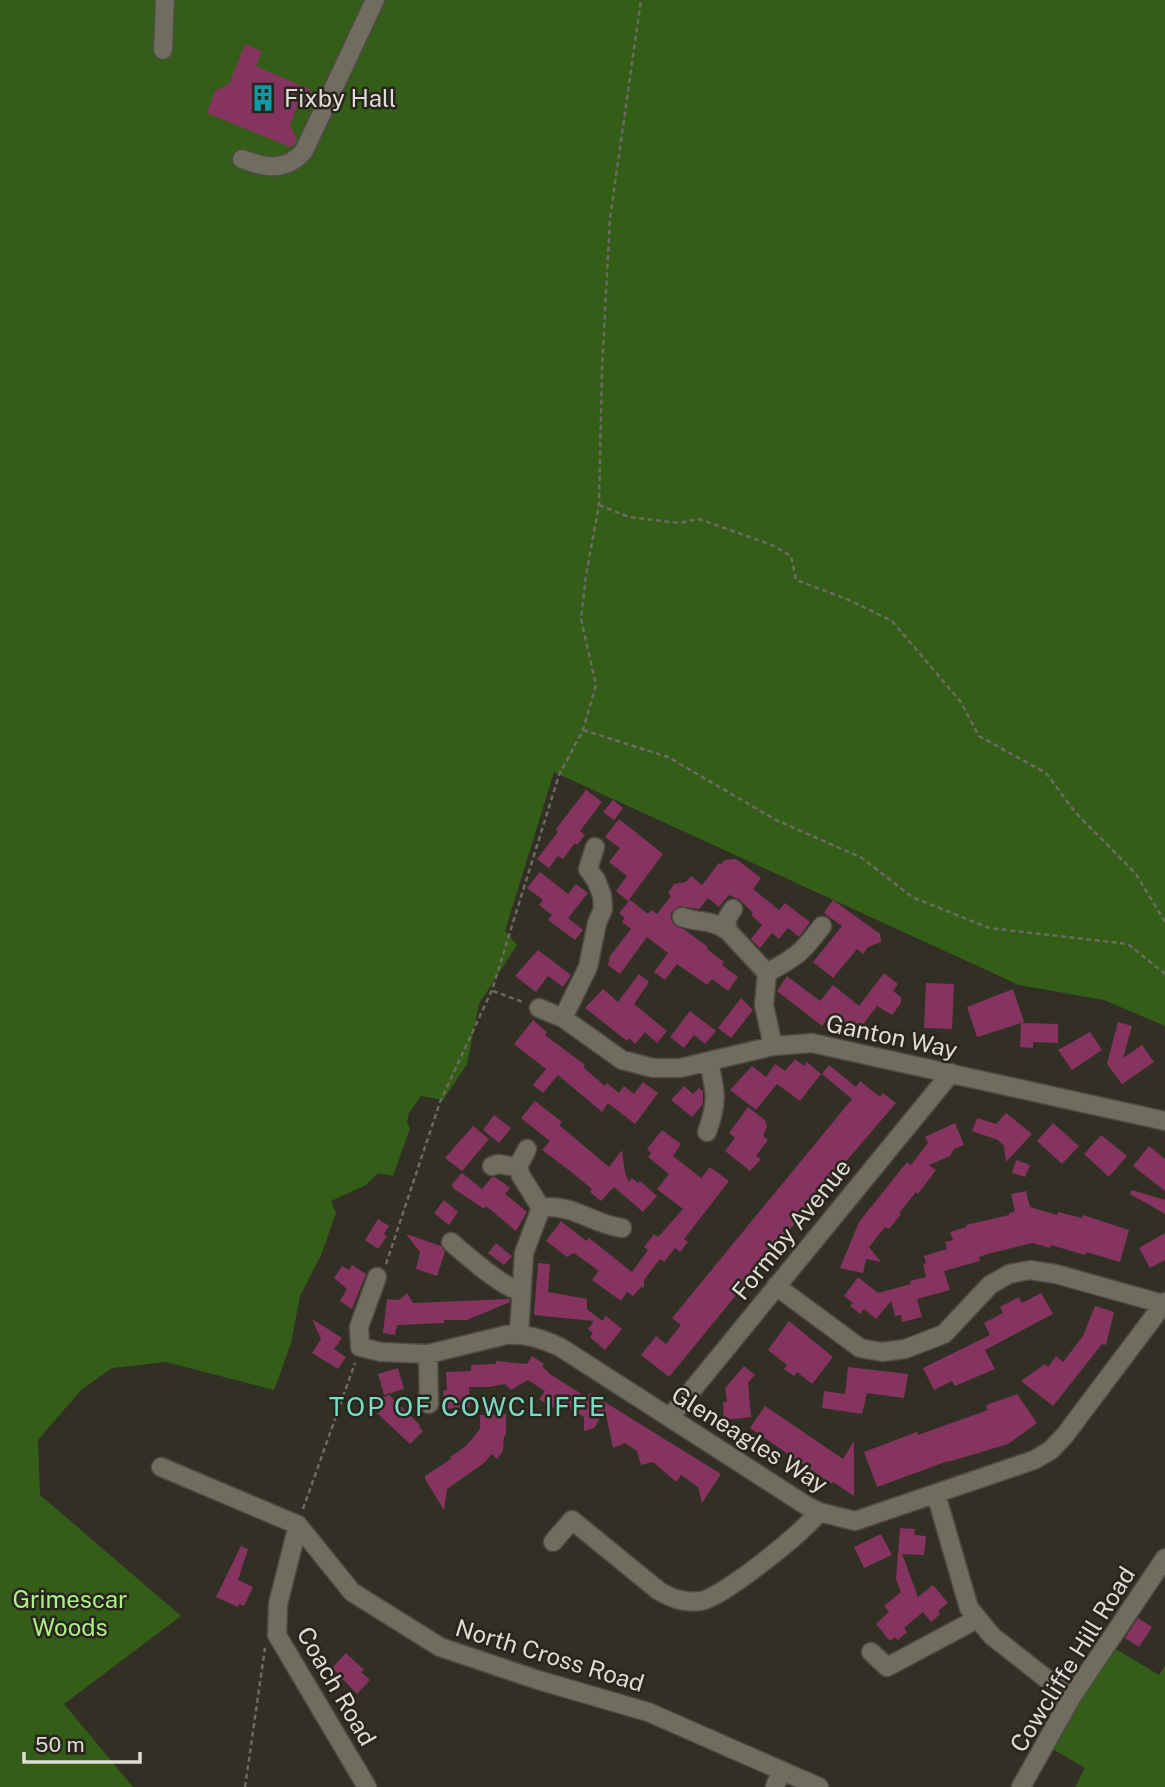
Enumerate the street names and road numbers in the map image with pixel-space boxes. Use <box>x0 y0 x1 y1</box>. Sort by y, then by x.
street label: Ganton Way <box>824 1008 960 1064</box>
street label: Formby Avenue <box>726 1153 856 1305</box>
street label: Gleneagles Way <box>667 1380 833 1498</box>
street label: Cowcliffe Hill Road <box>1004 1561 1140 1757</box>
street label: North Cross Road <box>452 1613 648 1697</box>
street label: Coach Road <box>292 1622 382 1750</box>

